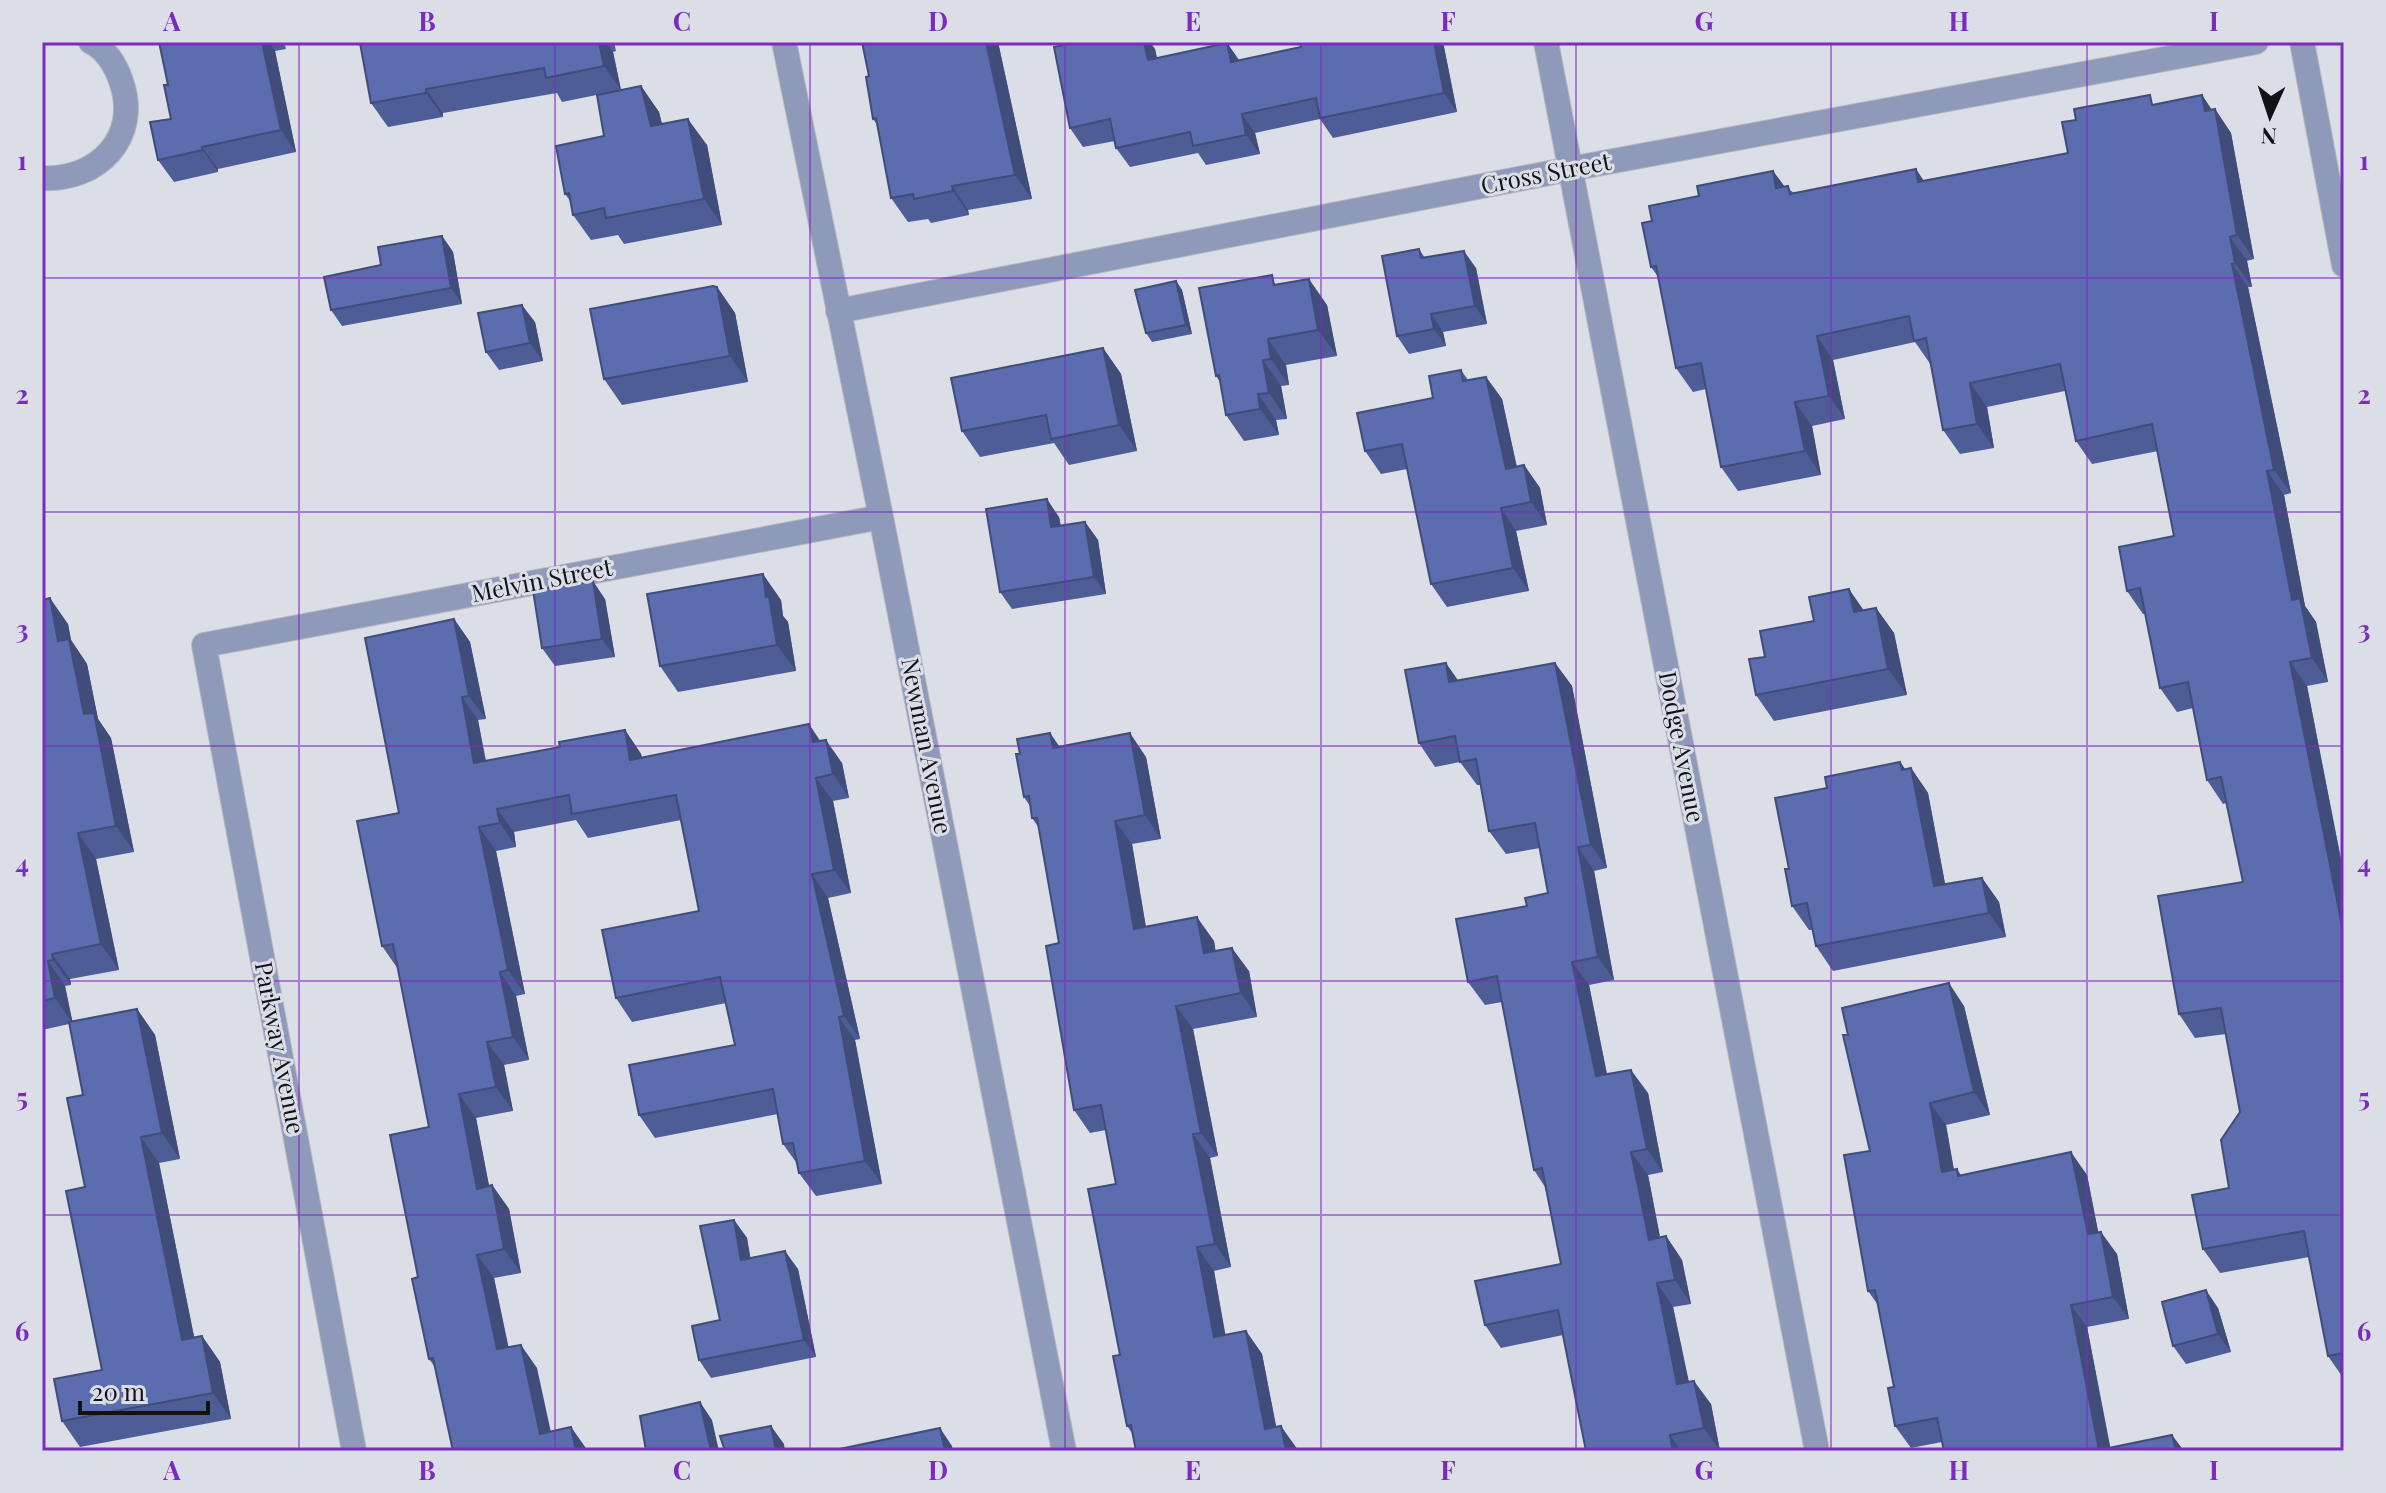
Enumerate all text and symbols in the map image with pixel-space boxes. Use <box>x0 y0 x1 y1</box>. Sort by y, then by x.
text: A <box>162 3 181 38</box>
text: B <box>418 3 436 38</box>
text: C <box>673 3 691 38</box>
text: D <box>928 3 948 38</box>
text: E <box>1185 3 1201 38</box>
text: F <box>1440 3 1456 38</box>
text: G <box>1694 3 1714 38</box>
text: H <box>1949 3 1969 38</box>
text: I <box>2209 3 2219 38</box>
north arrow <box>2230 76 2310 156</box>
text: N <box>2260 122 2278 152</box>
text: 1 <box>17 142 27 177</box>
text: 1 <box>2359 142 2369 177</box>
street label: Cross Street <box>1478 144 1614 200</box>
text: 2 <box>15 376 29 411</box>
text: 2 <box>2357 376 2371 411</box>
street label: Melvin Street <box>468 550 615 608</box>
text: 3 <box>16 611 28 646</box>
text: 3 <box>2358 611 2370 646</box>
street label: Newman Avenue <box>895 655 961 837</box>
street label: Dodge Avenue <box>1653 668 1713 825</box>
text: 4 <box>15 845 29 880</box>
text: 4 <box>2357 845 2371 880</box>
street label: Parkway Avenue <box>249 959 313 1137</box>
text: 5 <box>16 1079 28 1114</box>
text: 5 <box>2358 1079 2370 1114</box>
text: 6 <box>15 1313 29 1348</box>
text: 6 <box>2357 1313 2371 1348</box>
scale bar <box>80 1365 208 1415</box>
text: 20 m <box>92 1375 145 1407</box>
text: A <box>162 1452 181 1487</box>
text: B <box>418 1452 436 1487</box>
text: C <box>673 1452 691 1487</box>
text: D <box>928 1452 948 1487</box>
text: E <box>1185 1452 1201 1487</box>
text: F <box>1440 1452 1456 1487</box>
text: G <box>1694 1452 1714 1487</box>
text: H <box>1949 1452 1969 1487</box>
text: I <box>2209 1452 2219 1487</box>

